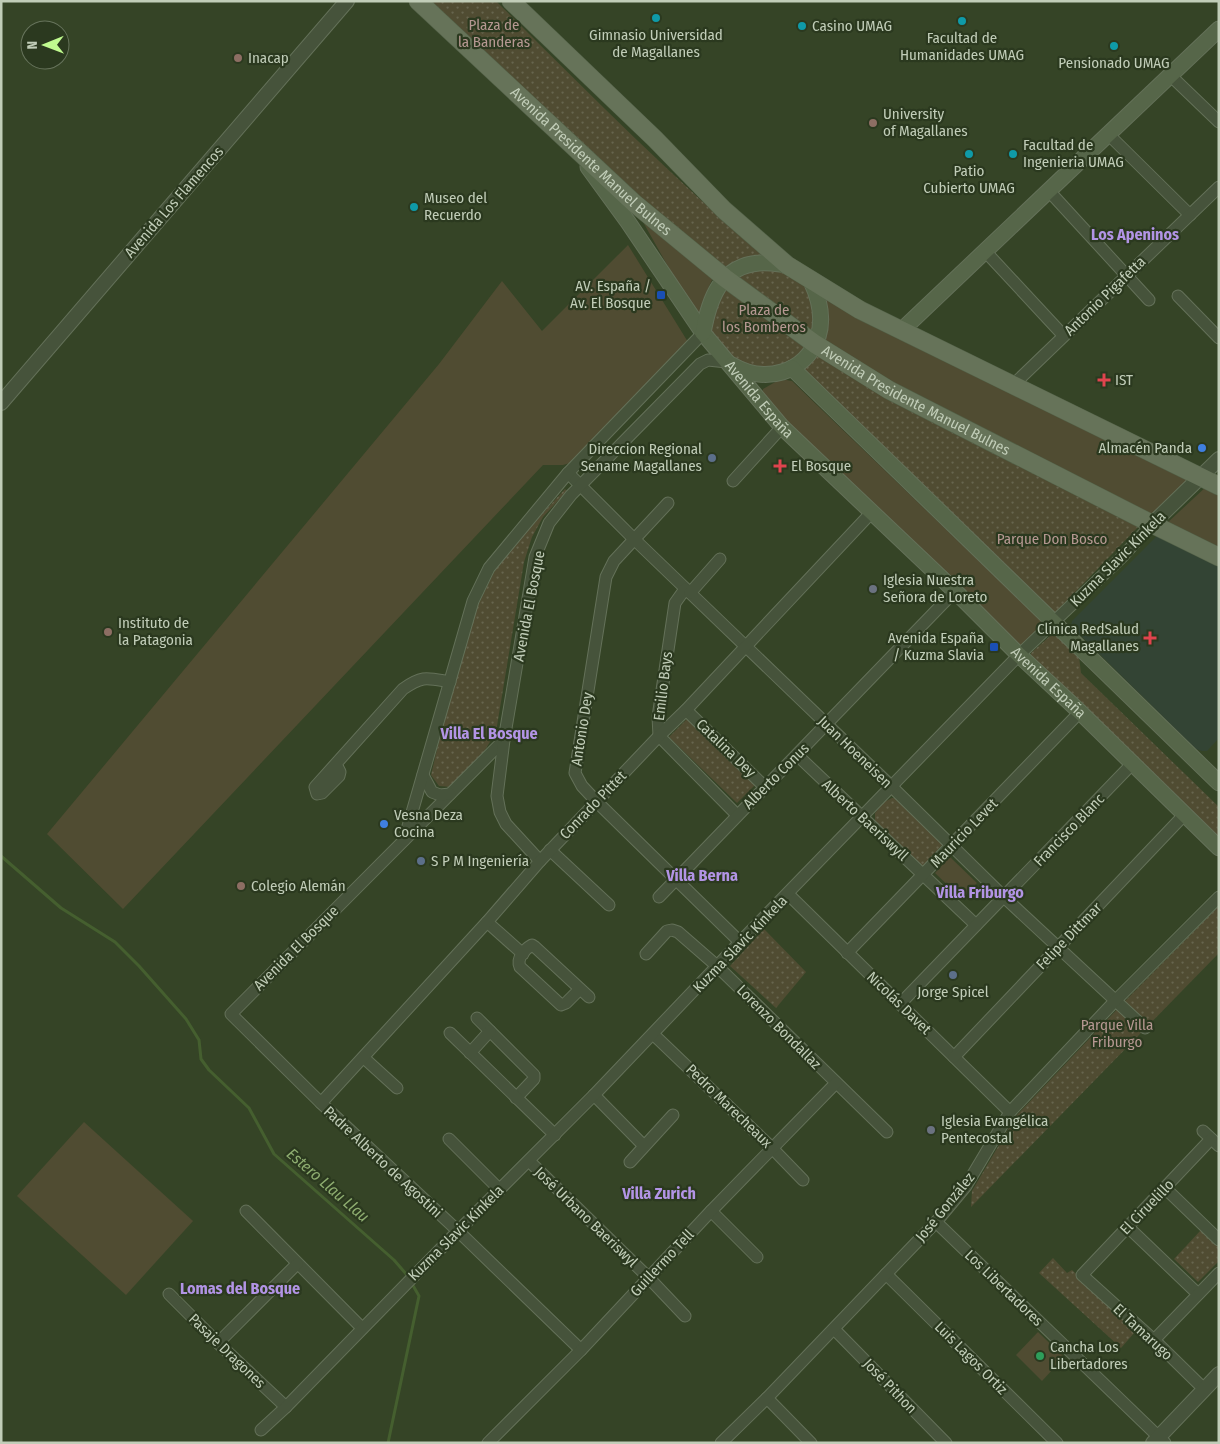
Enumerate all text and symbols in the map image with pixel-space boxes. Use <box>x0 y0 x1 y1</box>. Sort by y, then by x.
marker: Gimnasio Universidad de Magallanes <box>650 12 662 24</box>
marker: Facultad de Humanidades UMAG <box>956 15 968 27</box>
park label: Plaza de la Banderas <box>458 16 530 51</box>
place label: Casino UMAG <box>812 17 892 35</box>
north arrow <box>20 20 70 70</box>
marker: Casino UMAG <box>796 20 808 32</box>
place label: Gimnasio Universidad de Magallanes <box>589 26 723 61</box>
place label: Facultad de Humanidades UMAG <box>900 29 1024 64</box>
marker: Pensionado UMAG <box>1108 40 1120 52</box>
text: N <box>24 41 41 50</box>
place label: Inacap <box>248 49 289 67</box>
marker: Inacap <box>232 52 244 64</box>
place label: Pensionado UMAG <box>1058 54 1170 72</box>
street label: Avenida Presidente Manuel Bulnes <box>507 83 675 239</box>
place label: University of Magallanes <box>883 105 968 140</box>
marker: University of Magallanes <box>867 117 879 129</box>
place label: Facultad de Ingenieria UMAG <box>1023 136 1124 171</box>
street label: Avenida Los Flamencos <box>121 143 227 261</box>
marker: Patio Cubierto UMAG <box>963 148 975 160</box>
marker: Facultad de Ingenieria UMAG <box>1007 148 1019 160</box>
place label: Patio Cubierto UMAG <box>923 162 1015 197</box>
place label: Museo del Recuerdo <box>424 189 487 224</box>
marker: Museo del Recuerdo <box>408 201 420 213</box>
district label: Los Apeninos <box>1091 225 1179 244</box>
street label: Antonio Pigafetta <box>1061 253 1149 339</box>
place label: AV. España / Av. El Bosque <box>570 277 651 312</box>
marker: AV. España / Av. El Bosque <box>655 289 667 301</box>
park label: Plaza de los Bomberos <box>722 301 806 336</box>
street label: Avenida Presidente Manuel Bulnes <box>818 341 1013 459</box>
street label: Avenida España <box>721 357 797 442</box>
place label: IST <box>1115 371 1133 389</box>
marker: IST <box>1097 373 1111 387</box>
place label: Almacén Panda <box>1099 439 1192 457</box>
place label: Direccion Regional Sename Magallanes <box>581 440 702 475</box>
marker: Almacén Panda <box>1196 442 1208 454</box>
marker: Direccion Regional Sename Magallanes <box>706 452 718 464</box>
place label: El Bosque <box>791 457 851 475</box>
marker: El Bosque <box>773 459 787 473</box>
street label: Kuzma Slavic Kinkela <box>1066 507 1170 611</box>
park label: Parque Don Bosco <box>997 530 1107 548</box>
street label: Avenida El Bosque <box>509 549 549 663</box>
place label: Iglesia Nuestra Señora de Loreto <box>883 571 987 606</box>
marker: Iglesia Nuestra Señora de Loreto <box>867 583 879 595</box>
place label: Instituto de la Patagonia <box>118 614 193 649</box>
place label: Clínica RedSalud Magallanes <box>1037 620 1139 655</box>
marker: Instituto de la Patagonia <box>102 626 114 638</box>
place label: Avenida España / Kuzma Slavia <box>888 629 984 664</box>
marker: Clínica RedSalud Magallanes <box>1143 631 1157 645</box>
marker: Avenida España / Kuzma Slavia <box>988 641 1000 653</box>
street label: Avenida España <box>1007 643 1090 722</box>
street label: Emilio Bays <box>650 650 676 722</box>
street label: Antonio Dey <box>567 691 597 767</box>
street label: Juan Hoeneisen <box>814 712 896 792</box>
street label: Catalina Dey <box>692 715 760 781</box>
district label: Villa El Bosque <box>439 724 538 743</box>
street label: Alberto Conus <box>739 739 813 813</box>
street label: Conrado Pittet <box>556 767 630 843</box>
street label: Alberto Baeriswyll <box>818 775 912 865</box>
street label: Francisco Blanc <box>1030 790 1109 870</box>
street label: Mauricio Levet <box>927 795 1001 871</box>
place label: Vesna Deza Cocina <box>394 806 463 841</box>
marker: Vesna Deza Cocina <box>378 818 390 830</box>
place label: S P M Ingeniería <box>431 852 529 870</box>
marker: S P M Ingeniería <box>415 855 427 867</box>
district label: Villa Berna <box>665 866 738 885</box>
place label: Colegio Alemán <box>251 877 346 895</box>
marker: Colegio Alemán <box>235 880 247 892</box>
district label: Villa Friburgo <box>935 883 1024 902</box>
street label: Kuzma Slavic Kinkela <box>689 892 791 996</box>
street label: Felipe Dittmar <box>1032 898 1106 973</box>
street label: Avenida El Bosque <box>250 902 342 994</box>
street label: Nicolás Davet <box>863 968 935 1038</box>
marker: Jorge Spicel <box>947 969 959 981</box>
street label: Lorenzo Bondallaz <box>733 981 825 1073</box>
place label: Jorge Spicel <box>917 983 989 1001</box>
park label: Parque Villa Friburgo <box>1081 1016 1153 1051</box>
street label: Pedro Marecheaux <box>682 1060 776 1152</box>
street label: Padre Alberto de Agostini <box>320 1103 446 1221</box>
place label: Iglesia Evangélica Pentecostal <box>941 1112 1048 1147</box>
marker: Iglesia Evangélica Pentecostal <box>925 1124 937 1136</box>
water label: Estero Llau Llau <box>283 1144 373 1226</box>
street label: José Urbano Baeriswyl <box>531 1163 641 1271</box>
street label: José González <box>912 1169 978 1245</box>
street label: El Ciruelillo <box>1116 1176 1178 1238</box>
street label: Kuzma Slavic Kinkela <box>404 1181 508 1285</box>
district label: Villa Zurich <box>621 1184 696 1203</box>
street label: Guillermo Tell <box>626 1226 698 1300</box>
street label: Los Libertadores <box>961 1246 1047 1330</box>
district label: Lomas del Bosque <box>180 1279 300 1298</box>
street label: El Tamarugo <box>1110 1300 1177 1364</box>
street label: Pasaje Dragones <box>185 1310 269 1392</box>
street label: Luis Lagos Ortiz <box>931 1318 1011 1398</box>
place label: Cancha Los Libertadores <box>1050 1338 1128 1373</box>
marker: Cancha Los Libertadores <box>1034 1350 1046 1362</box>
street label: José Pithon <box>859 1355 921 1417</box>

